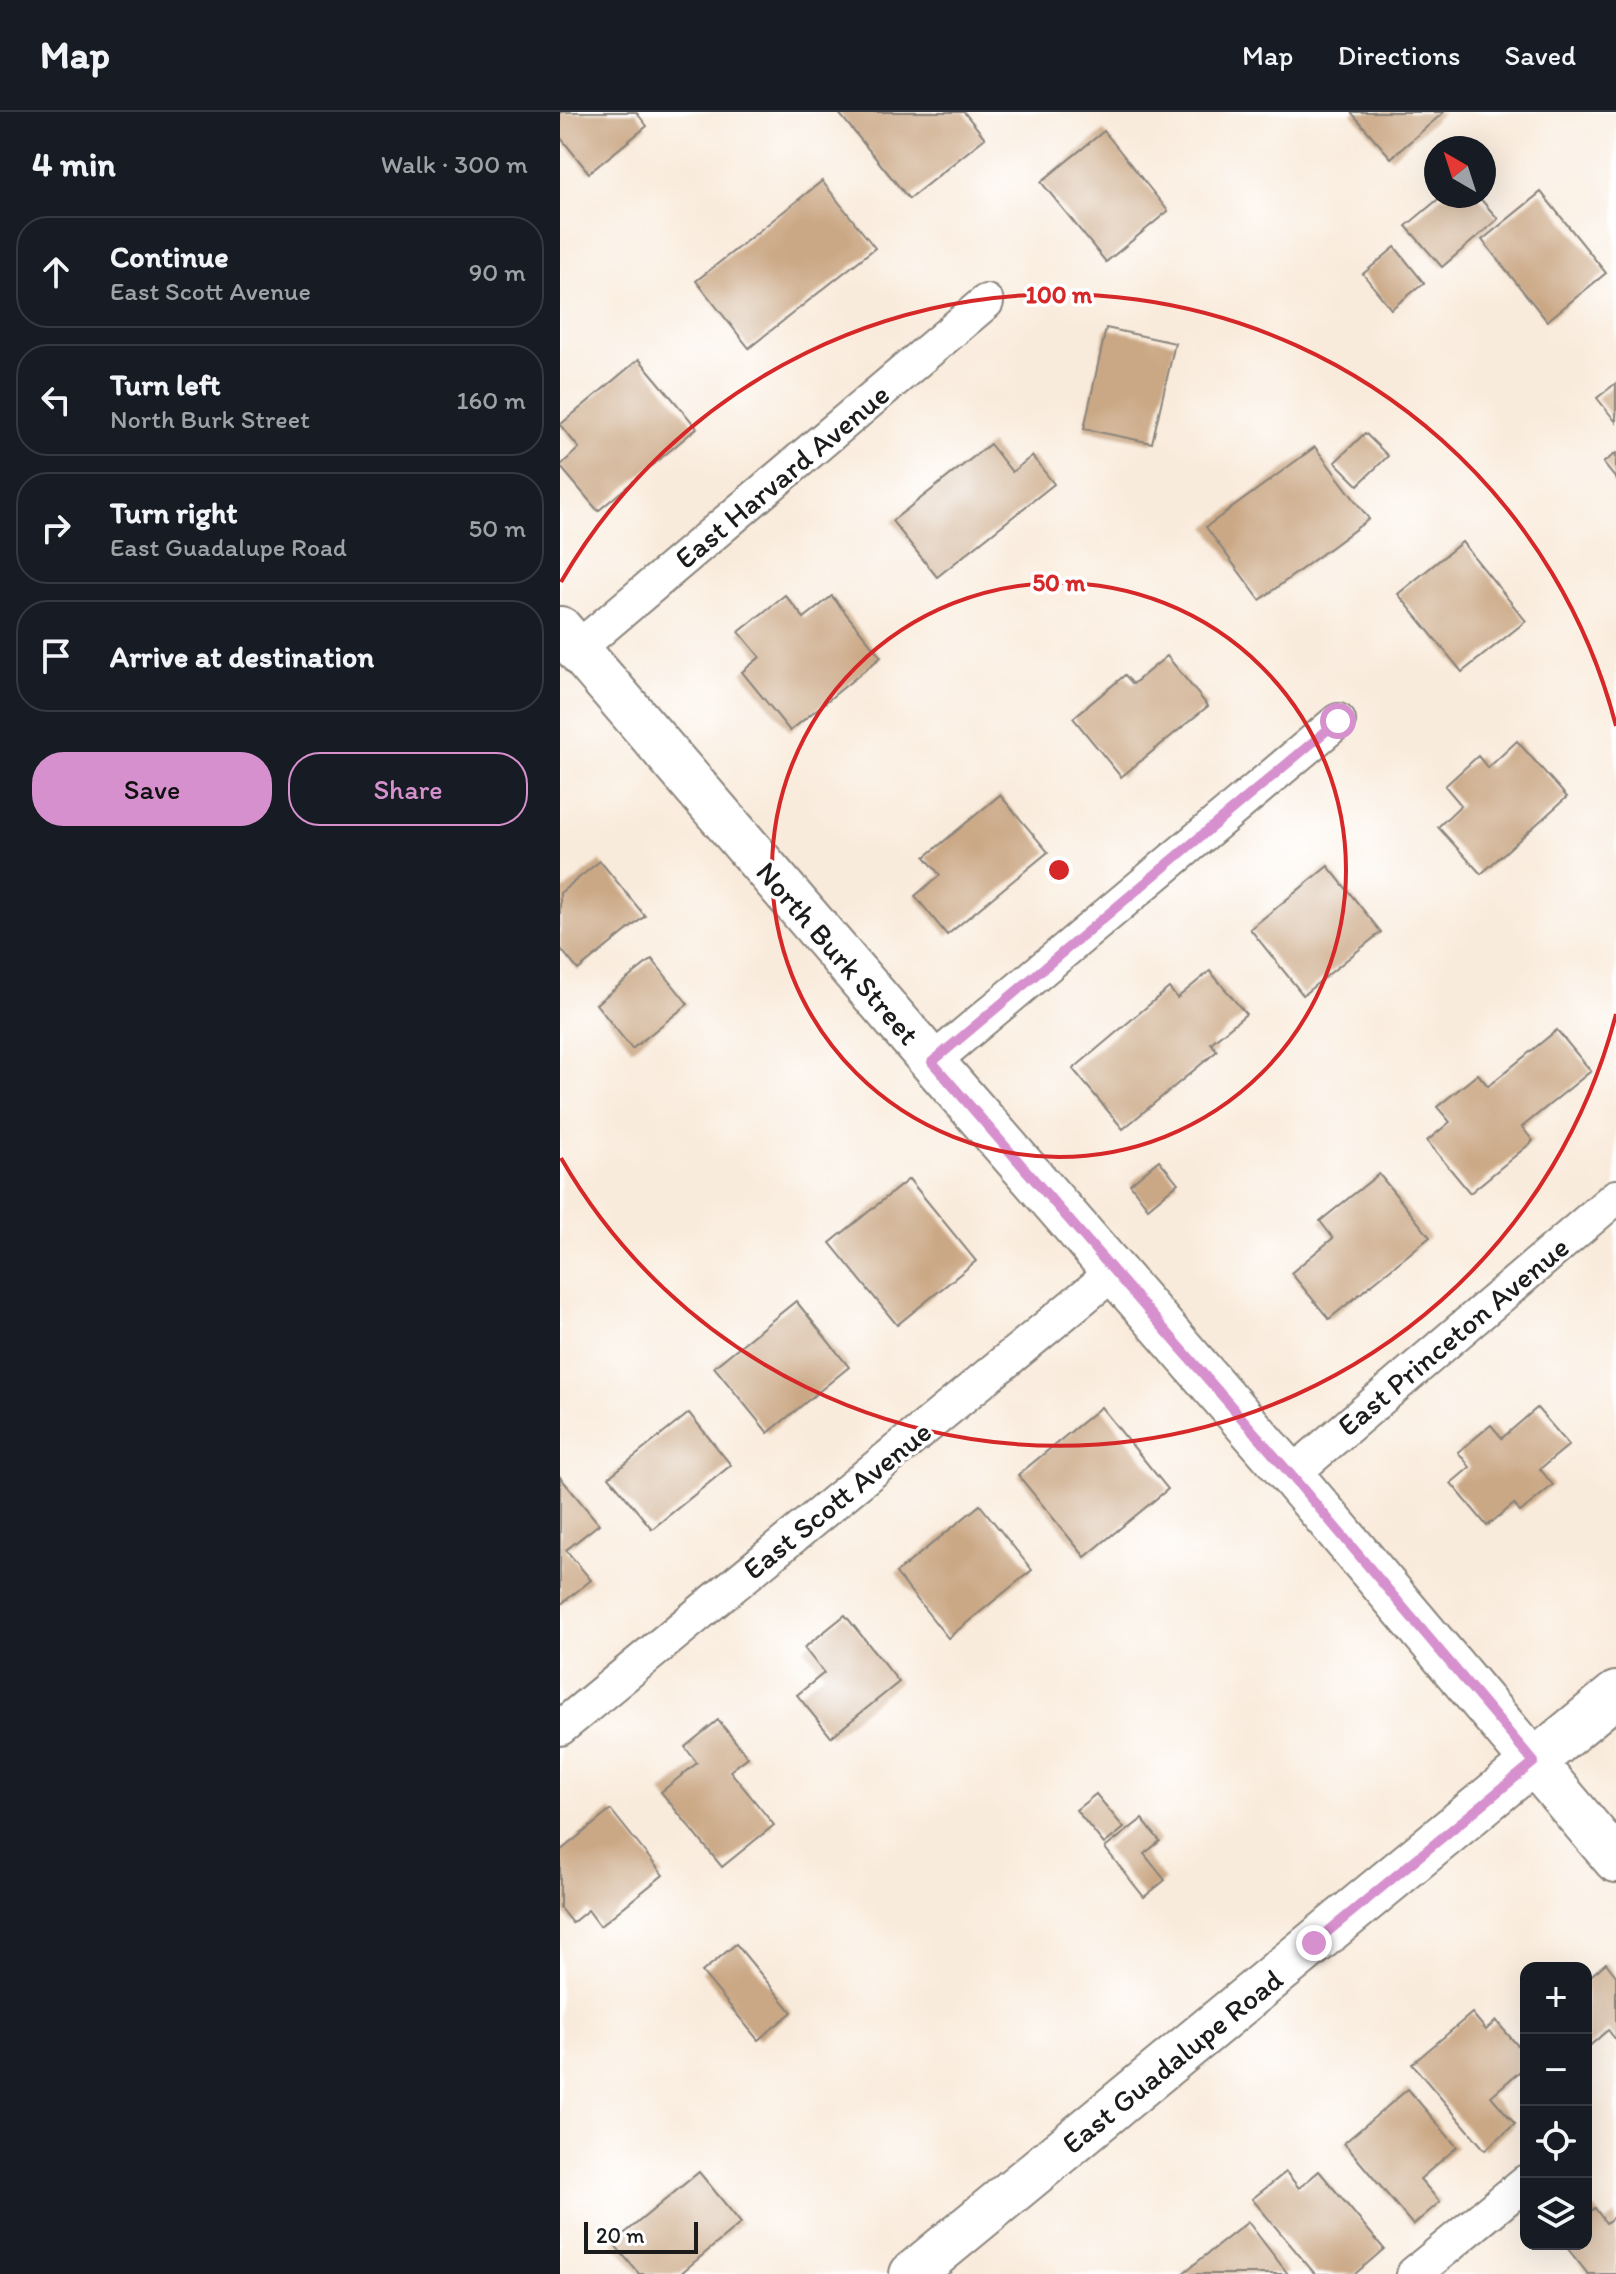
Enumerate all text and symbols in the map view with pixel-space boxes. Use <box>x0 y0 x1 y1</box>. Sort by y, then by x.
text: Map <box>40 32 110 78</box>
text: Map <box>1242 38 1293 72</box>
text: Directions <box>1337 38 1461 72</box>
text: Saved <box>1505 38 1576 72</box>
north arrow <box>1424 136 1496 208</box>
text: 4 min <box>32 144 116 185</box>
text: Walk · 300 m <box>381 148 528 180</box>
text: Continue <box>110 238 229 275</box>
icon: ahead <box>34 250 78 294</box>
text: 90 m <box>469 256 526 288</box>
text: East Scott Avenue <box>110 275 311 307</box>
text: 100 m <box>1026 280 1093 309</box>
text: Turn left <box>110 366 221 403</box>
street label: East Harvard Avenue <box>667 376 897 576</box>
icon: left <box>34 378 78 422</box>
text: 160 m <box>456 384 526 416</box>
text: North Burk Street <box>110 403 310 435</box>
text: Turn right <box>110 494 238 531</box>
icon: right <box>34 506 78 550</box>
text: 50 m <box>469 512 526 544</box>
text: East Guadalupe Road <box>110 531 347 563</box>
text: 50 m <box>1033 568 1086 597</box>
icon: arrive <box>34 634 78 678</box>
text: Arrive at destination <box>110 638 374 675</box>
route start <box>1320 703 1356 739</box>
button: Save <box>32 752 272 826</box>
button: Share <box>288 752 528 826</box>
street label: North Burk Street <box>748 854 928 1052</box>
centre of rings <box>1045 856 1073 884</box>
street label: East Princeton Avenue <box>1330 1228 1576 1444</box>
street label: East Scott Avenue <box>735 1413 939 1587</box>
route end <box>1296 1925 1332 1961</box>
street label: East Guadalupe Road <box>1054 1961 1290 2161</box>
map controls <box>1520 1962 1592 2250</box>
button: + <box>1520 1962 1592 2034</box>
button: − <box>1520 2034 1592 2106</box>
button: locate <box>1520 2106 1592 2178</box>
button: layers <box>1520 2178 1592 2250</box>
scale bar <box>584 2218 698 2254</box>
text: 20 m <box>596 2222 645 2249</box>

